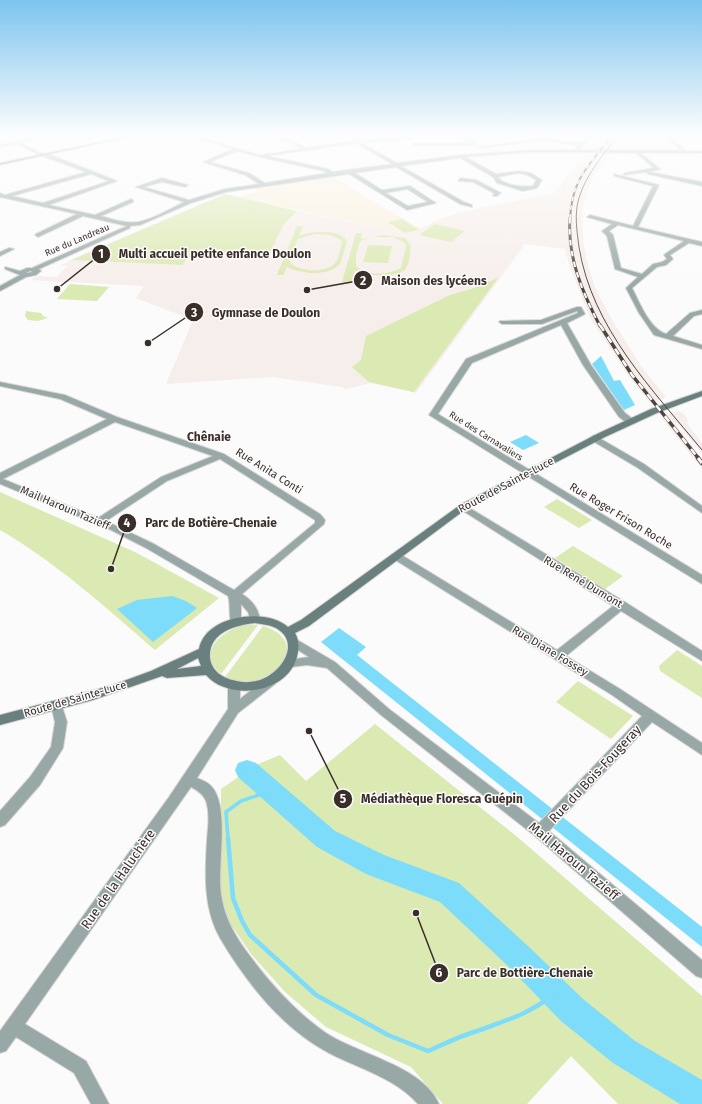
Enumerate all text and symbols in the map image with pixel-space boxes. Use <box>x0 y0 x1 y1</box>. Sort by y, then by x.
street label: Rue du Landreau <box>43 222 111 258</box>
callout: Multi accueil petite enfance Doulon <box>91 242 320 266</box>
text: 1 <box>98 247 104 261</box>
text: Multi accueil petite enfance Doulon <box>119 247 311 261</box>
callout: Maison des lycéens <box>353 268 494 292</box>
text: 2 <box>360 274 366 288</box>
text: Maison des lycéens <box>381 274 487 288</box>
callout: Gymnase de Doulon <box>184 300 328 324</box>
text: 3 <box>190 306 197 320</box>
text: Gymnase de Doulon <box>212 306 320 320</box>
street label: Rue des Carnavaliers <box>447 409 525 463</box>
district label: Chênaie <box>187 430 231 444</box>
street label: Rue Anita Conti <box>233 445 305 497</box>
street label: Route de Sainte-Luce <box>456 454 556 516</box>
street label: Rue Roger Frison Roche <box>567 480 675 552</box>
street label: Mail Haroun Tazieff <box>18 483 113 533</box>
callout: Parc de Botière-Chenaie <box>117 511 285 535</box>
text: 4 <box>124 516 131 530</box>
text: Parc de Botière-Chenaie <box>145 516 277 530</box>
street label: Rue René Dumont <box>541 553 625 611</box>
street label: Rue Diane Fossey <box>510 623 591 679</box>
street label: Route de Sainte-Luce <box>22 678 128 720</box>
street label: Rue du Bois-Fougeray <box>546 722 644 826</box>
callout: Médiathèque Floresca Guépin <box>333 787 531 811</box>
text: 5 <box>340 792 347 806</box>
text: Médiathèque Floresca Guépin <box>361 792 523 806</box>
street label: Mail Haroun Tazieff <box>526 819 623 904</box>
street label: Rue de la Haluchère <box>78 826 158 932</box>
callout: Parc de Bottière-Chenaie <box>429 961 602 985</box>
text: 6 <box>436 966 443 980</box>
text: Parc de Bottière-Chenaie <box>457 966 594 980</box>

